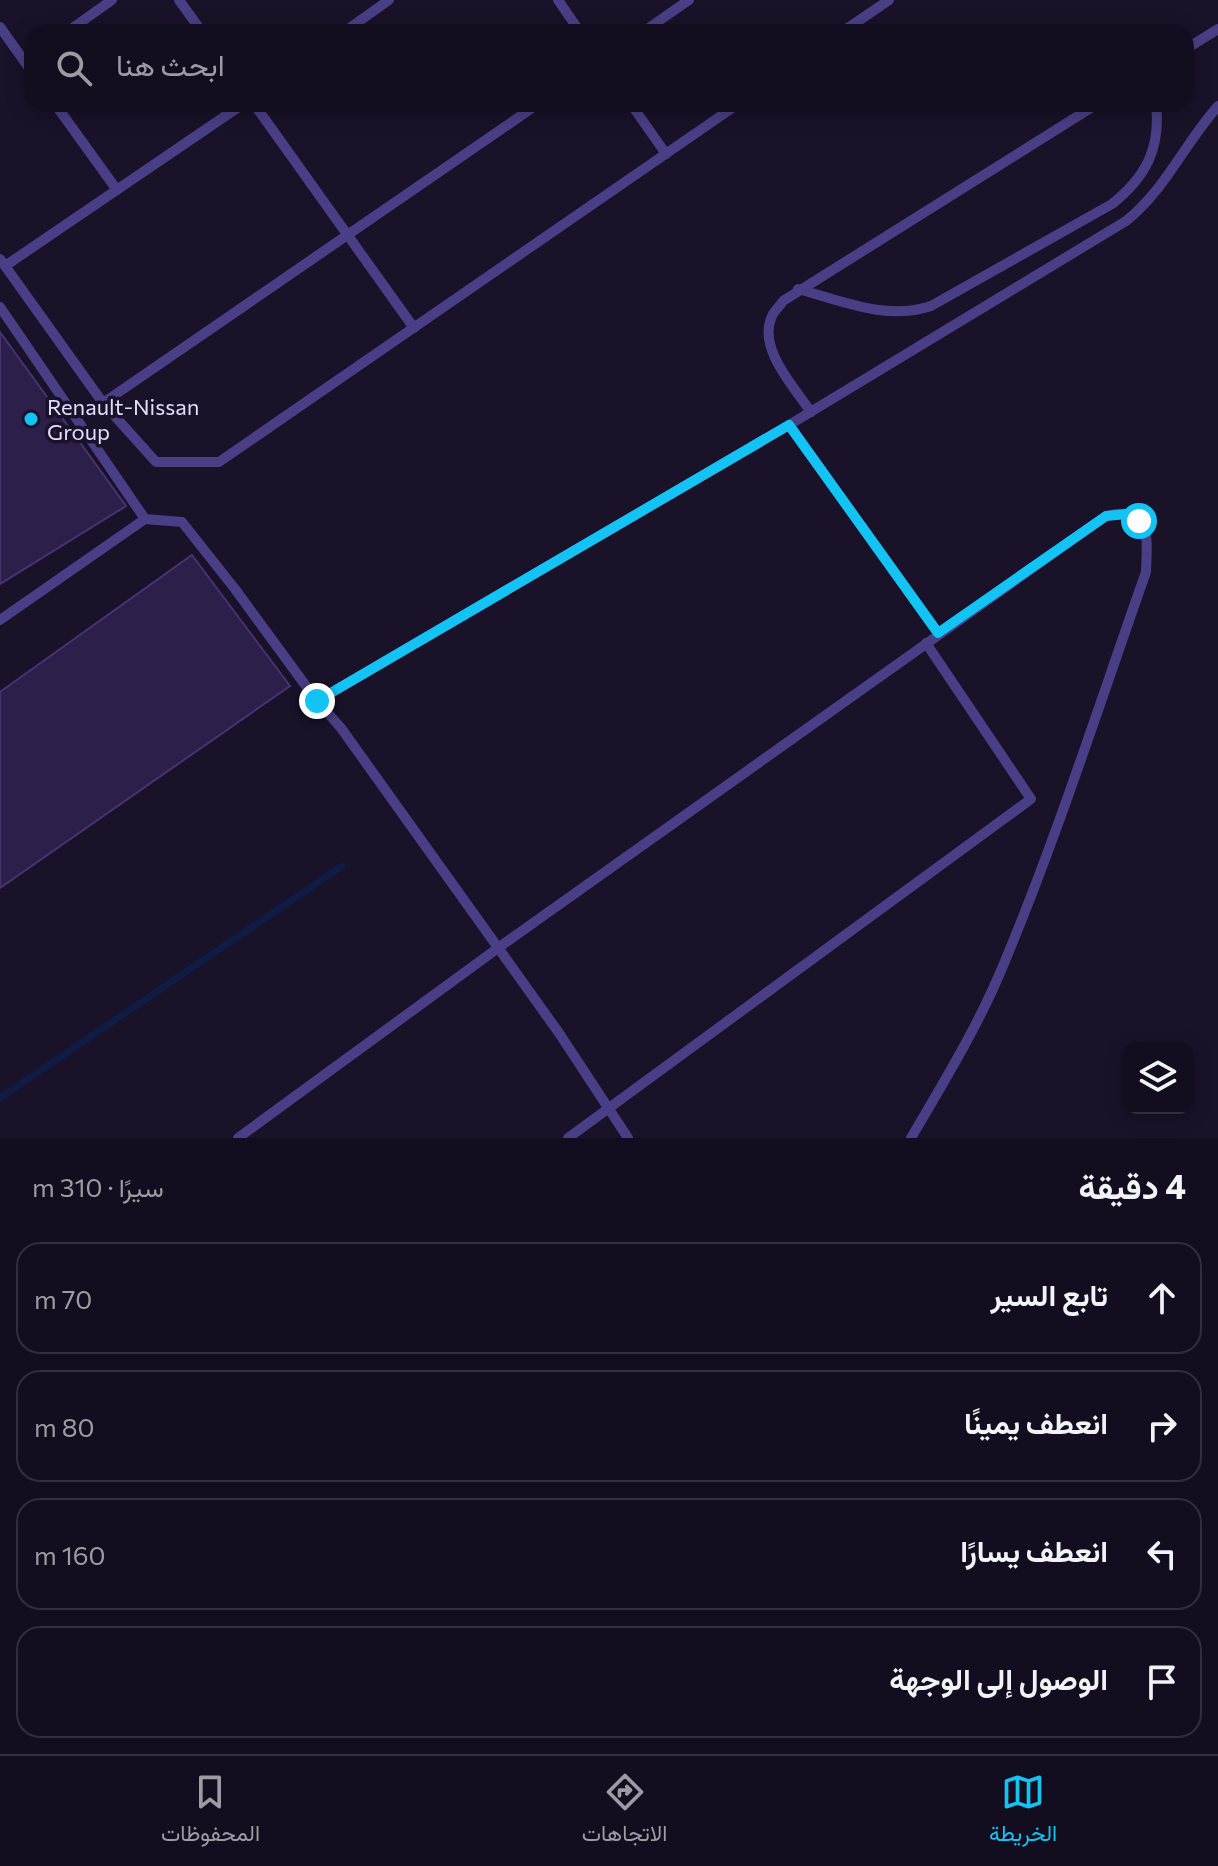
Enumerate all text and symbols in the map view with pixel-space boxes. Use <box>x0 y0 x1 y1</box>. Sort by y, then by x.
search box <box>24 24 1194 112</box>
text: ابحث هنا <box>116 45 225 82</box>
icon: search <box>52 46 96 90</box>
place label: Renault-Nissan Group <box>47 393 199 445</box>
marker: Renault-Nissan Group <box>22 410 40 428</box>
route start <box>1121 503 1157 539</box>
route end <box>299 683 335 719</box>
map controls <box>1122 1042 1194 1114</box>
button: layers <box>1122 1042 1194 1114</box>
text: 4 دقيقة <box>1078 1164 1186 1206</box>
text: سيرًا · 310 m <box>32 1171 164 1202</box>
text: تابع السير <box>990 1275 1108 1312</box>
icon: ahead <box>1140 1276 1184 1320</box>
text: 70 m <box>34 1283 92 1314</box>
text: انعطف يمينًا <box>964 1403 1108 1440</box>
icon: right <box>1140 1404 1184 1448</box>
text: 80 m <box>34 1411 94 1442</box>
text: انعطف يسارًا <box>960 1531 1108 1568</box>
icon: left <box>1140 1532 1184 1576</box>
text: 160 m <box>34 1539 106 1570</box>
text: الوصول إلى الوجهة <box>889 1659 1108 1696</box>
icon: arrive <box>1140 1660 1184 1704</box>
tab: المحفوظات <box>161 1770 260 1853</box>
tab: الاتجاهات <box>582 1770 667 1853</box>
tab: الخريطة <box>989 1770 1057 1853</box>

